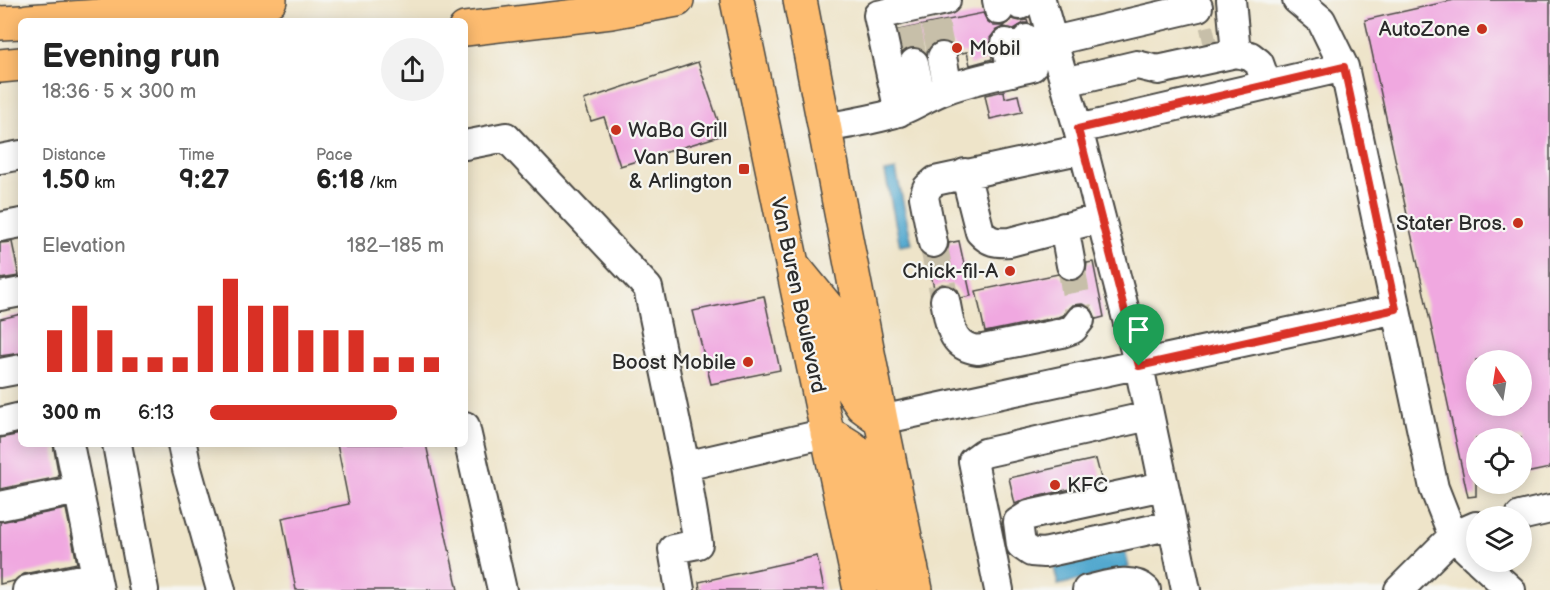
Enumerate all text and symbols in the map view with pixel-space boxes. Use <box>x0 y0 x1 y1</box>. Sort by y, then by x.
place label: AutoZone <box>1379 17 1470 42</box>
marker: AutoZone <box>1475 22 1489 36</box>
place label: Mobil <box>969 36 1020 61</box>
text: Evening run <box>42 37 220 77</box>
button: share <box>381 38 444 101</box>
marker: Mobil <box>950 41 964 55</box>
text: 18:36 · 5 × 300 m <box>42 80 196 104</box>
place label: WaBa Grill <box>628 118 727 143</box>
marker: WaBa Grill <box>609 123 623 137</box>
place label: Van Buren & Arlington <box>629 145 732 194</box>
text: Distance <box>42 146 106 165</box>
text: Time <box>179 146 214 165</box>
text: Pace <box>316 146 352 165</box>
marker: Van Buren & Arlington <box>737 162 751 176</box>
text: 1.50 <box>42 165 90 196</box>
text: 9:27 <box>179 165 230 196</box>
text: 6:18 <box>316 165 365 196</box>
text: km <box>90 174 115 193</box>
text: /km <box>365 174 397 193</box>
street label: Van Buren Boulevard <box>765 195 831 395</box>
place label: Stater Bros. <box>1396 211 1506 236</box>
marker: Stater Bros. <box>1511 216 1525 230</box>
text: Elevation <box>42 234 125 258</box>
text: 182–185 m <box>347 234 444 258</box>
place label: Chick-fil-A <box>902 259 998 284</box>
marker: Chick-fil-A <box>1003 264 1017 278</box>
pin <box>1113 304 1164 366</box>
icon: arrive <box>1122 313 1155 346</box>
place label: Boost Mobile <box>611 350 736 375</box>
north arrow <box>1466 350 1532 416</box>
map controls <box>1466 350 1532 572</box>
marker: Boost Mobile <box>741 355 755 369</box>
text: 300 m <box>42 401 101 425</box>
text: 6:13 <box>138 401 174 425</box>
button: locate <box>1466 428 1532 494</box>
place label: KFC <box>1067 473 1108 498</box>
marker: KFC <box>1048 478 1062 492</box>
button: layers <box>1466 506 1532 572</box>

